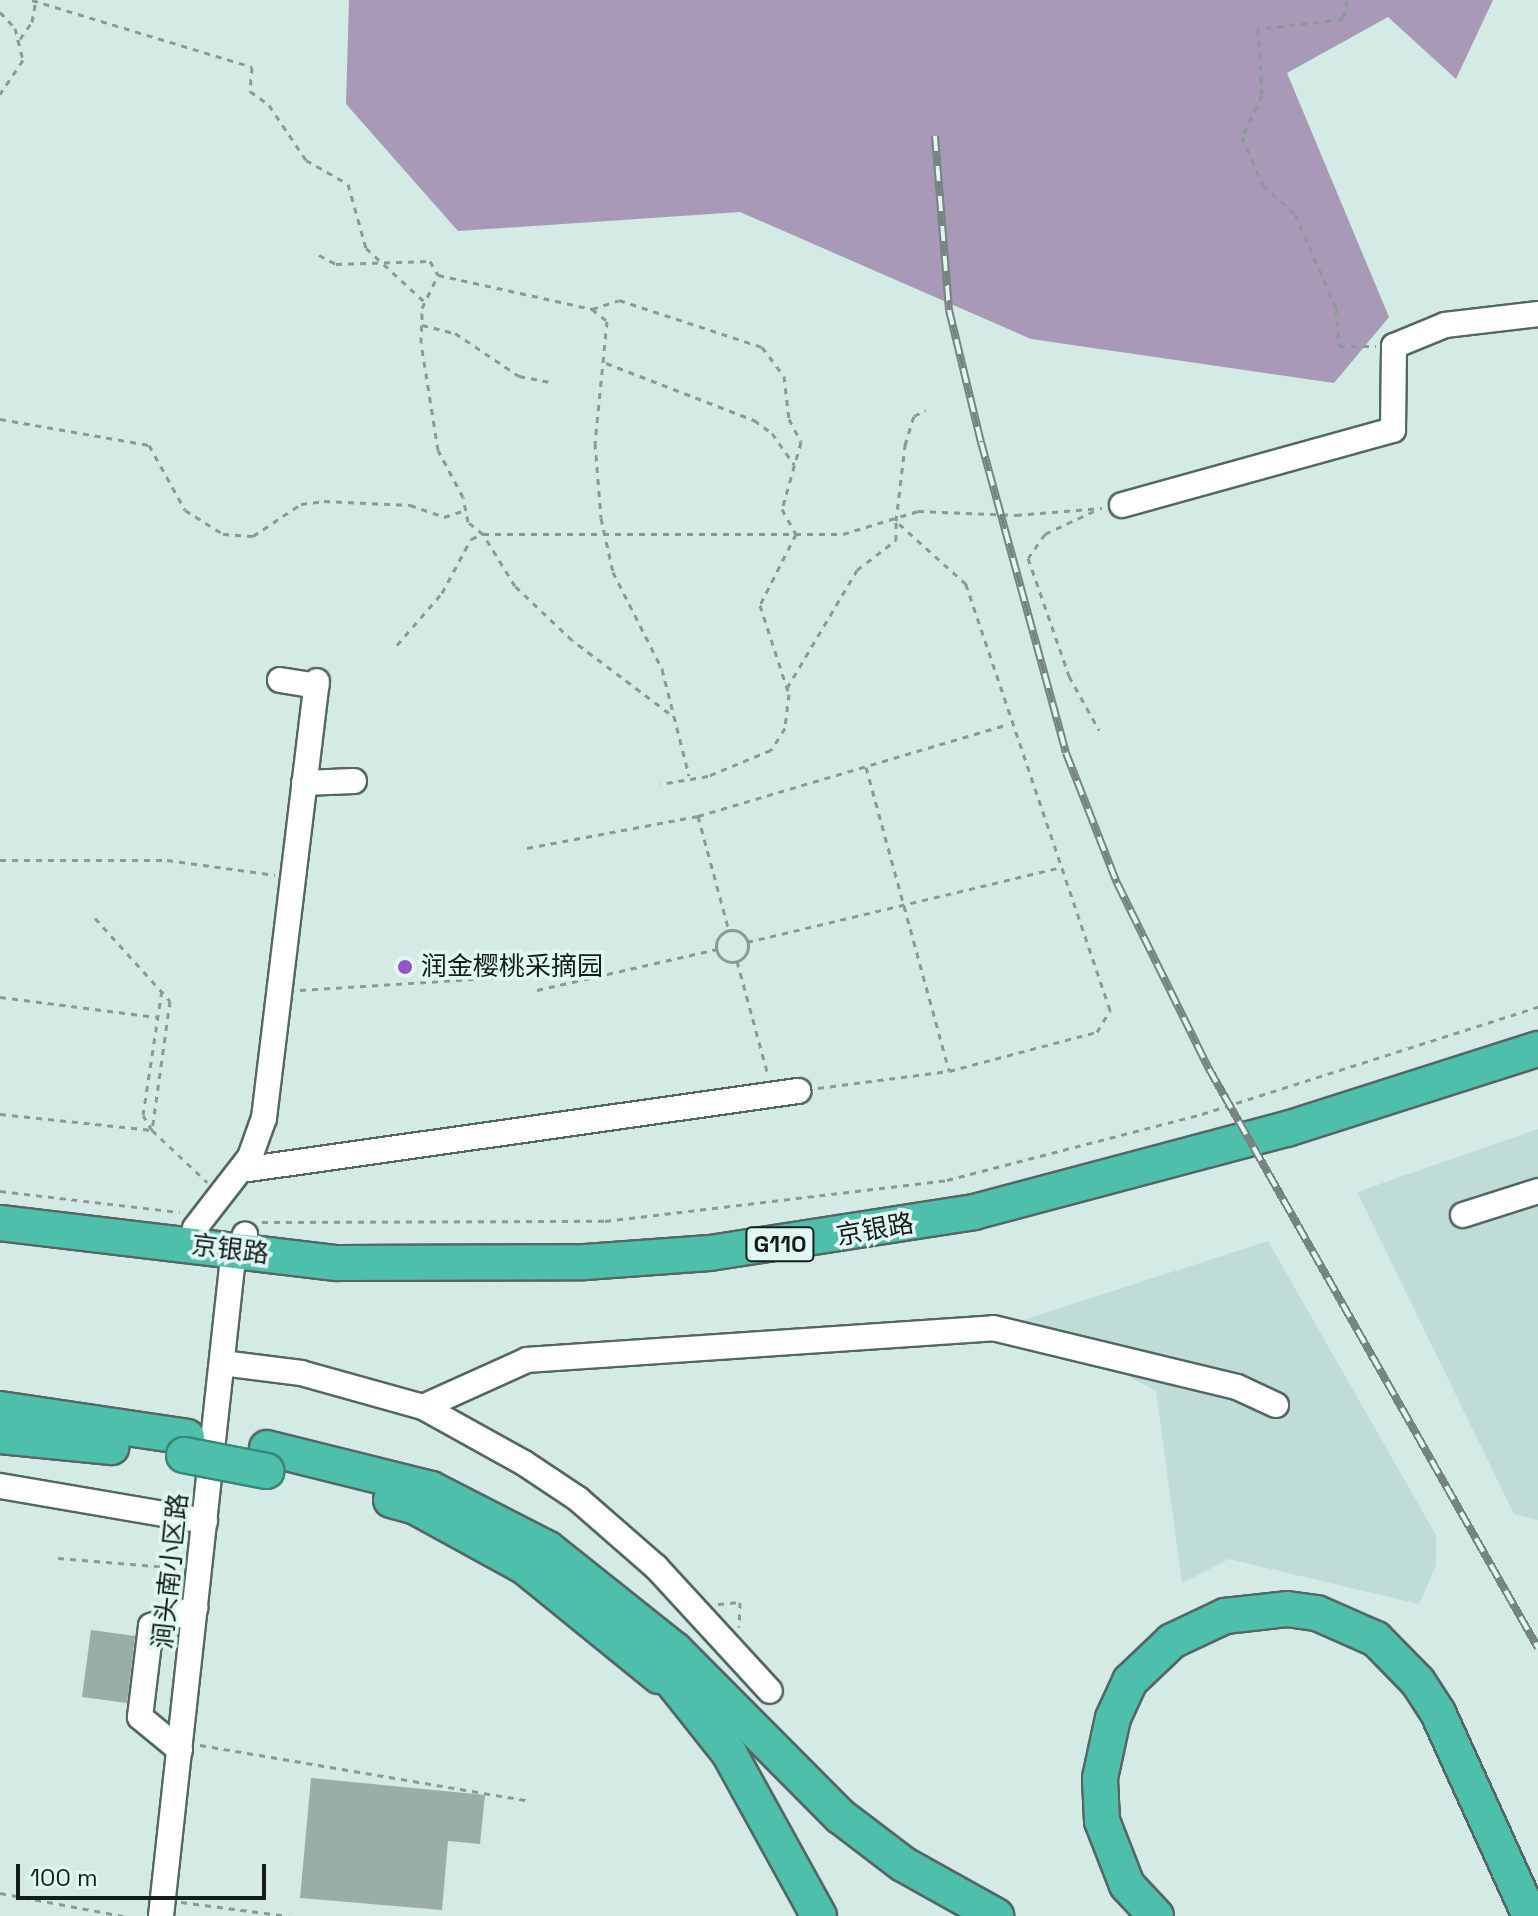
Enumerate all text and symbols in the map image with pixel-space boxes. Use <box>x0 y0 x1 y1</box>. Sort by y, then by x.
place label: 润金樱桃采摘园 <box>421 951 603 983</box>
marker: 润金樱桃采摘园 <box>396 958 414 976</box>
street label: 京银路 <box>834 1208 916 1252</box>
road number: G110 <box>744 1224 816 1264</box>
street label: 京银路 <box>189 1230 271 1270</box>
street label: 涧头南小区路 <box>147 1492 195 1650</box>
scale bar <box>20 1848 270 1898</box>
text: 100 m <box>30 1862 98 1893</box>

